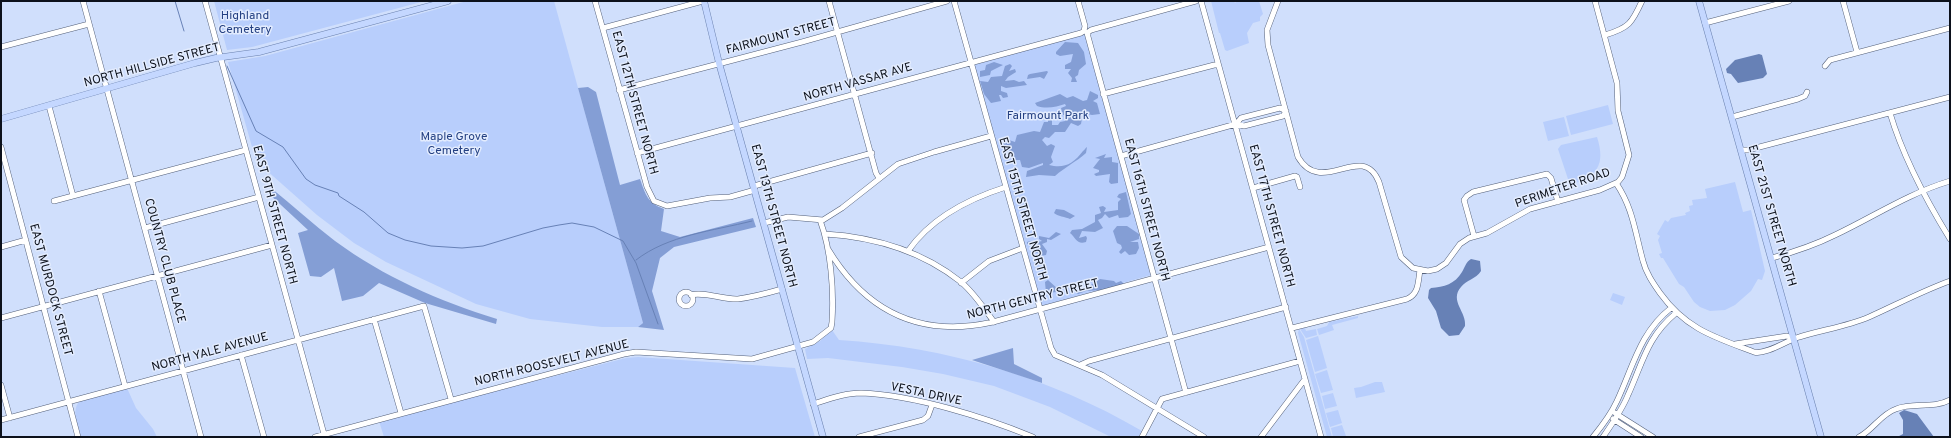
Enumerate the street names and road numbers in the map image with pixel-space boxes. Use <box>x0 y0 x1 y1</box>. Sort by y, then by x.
street label: FAIRMOUNT STREET <box>725 15 837 59</box>
street label: EAST 12TH STREET NORTH <box>608 30 660 176</box>
street label: NORTH HILLSIDE STREET <box>83 41 221 91</box>
street label: NORTH VASSAR AVE <box>802 61 914 105</box>
street label: EAST 15TH STREET NORTH <box>995 136 1049 282</box>
street label: EAST 16TH STREET NORTH <box>1120 137 1172 283</box>
street label: EAST 13TH STREET NORTH <box>747 143 799 289</box>
street label: EAST 17TH STREET NORTH <box>1245 143 1297 289</box>
street label: EAST 21ST STREET NORTH <box>1744 143 1798 289</box>
street label: EAST 9TH STREET NORTH <box>249 144 299 286</box>
street label: PERIMETER ROAD <box>1513 166 1613 212</box>
street label: COUNTRY CLUB PLACE <box>140 197 188 325</box>
street label: EAST MURDOCK STREET <box>25 222 75 358</box>
street label: NORTH GENTRY STREET <box>966 277 1100 323</box>
street label: NORTH YALE AVENUE <box>150 331 270 375</box>
street label: NORTH ROOSEVELT AVENUE <box>473 338 631 390</box>
street label: VESTA DRIVE <box>889 380 963 410</box>

